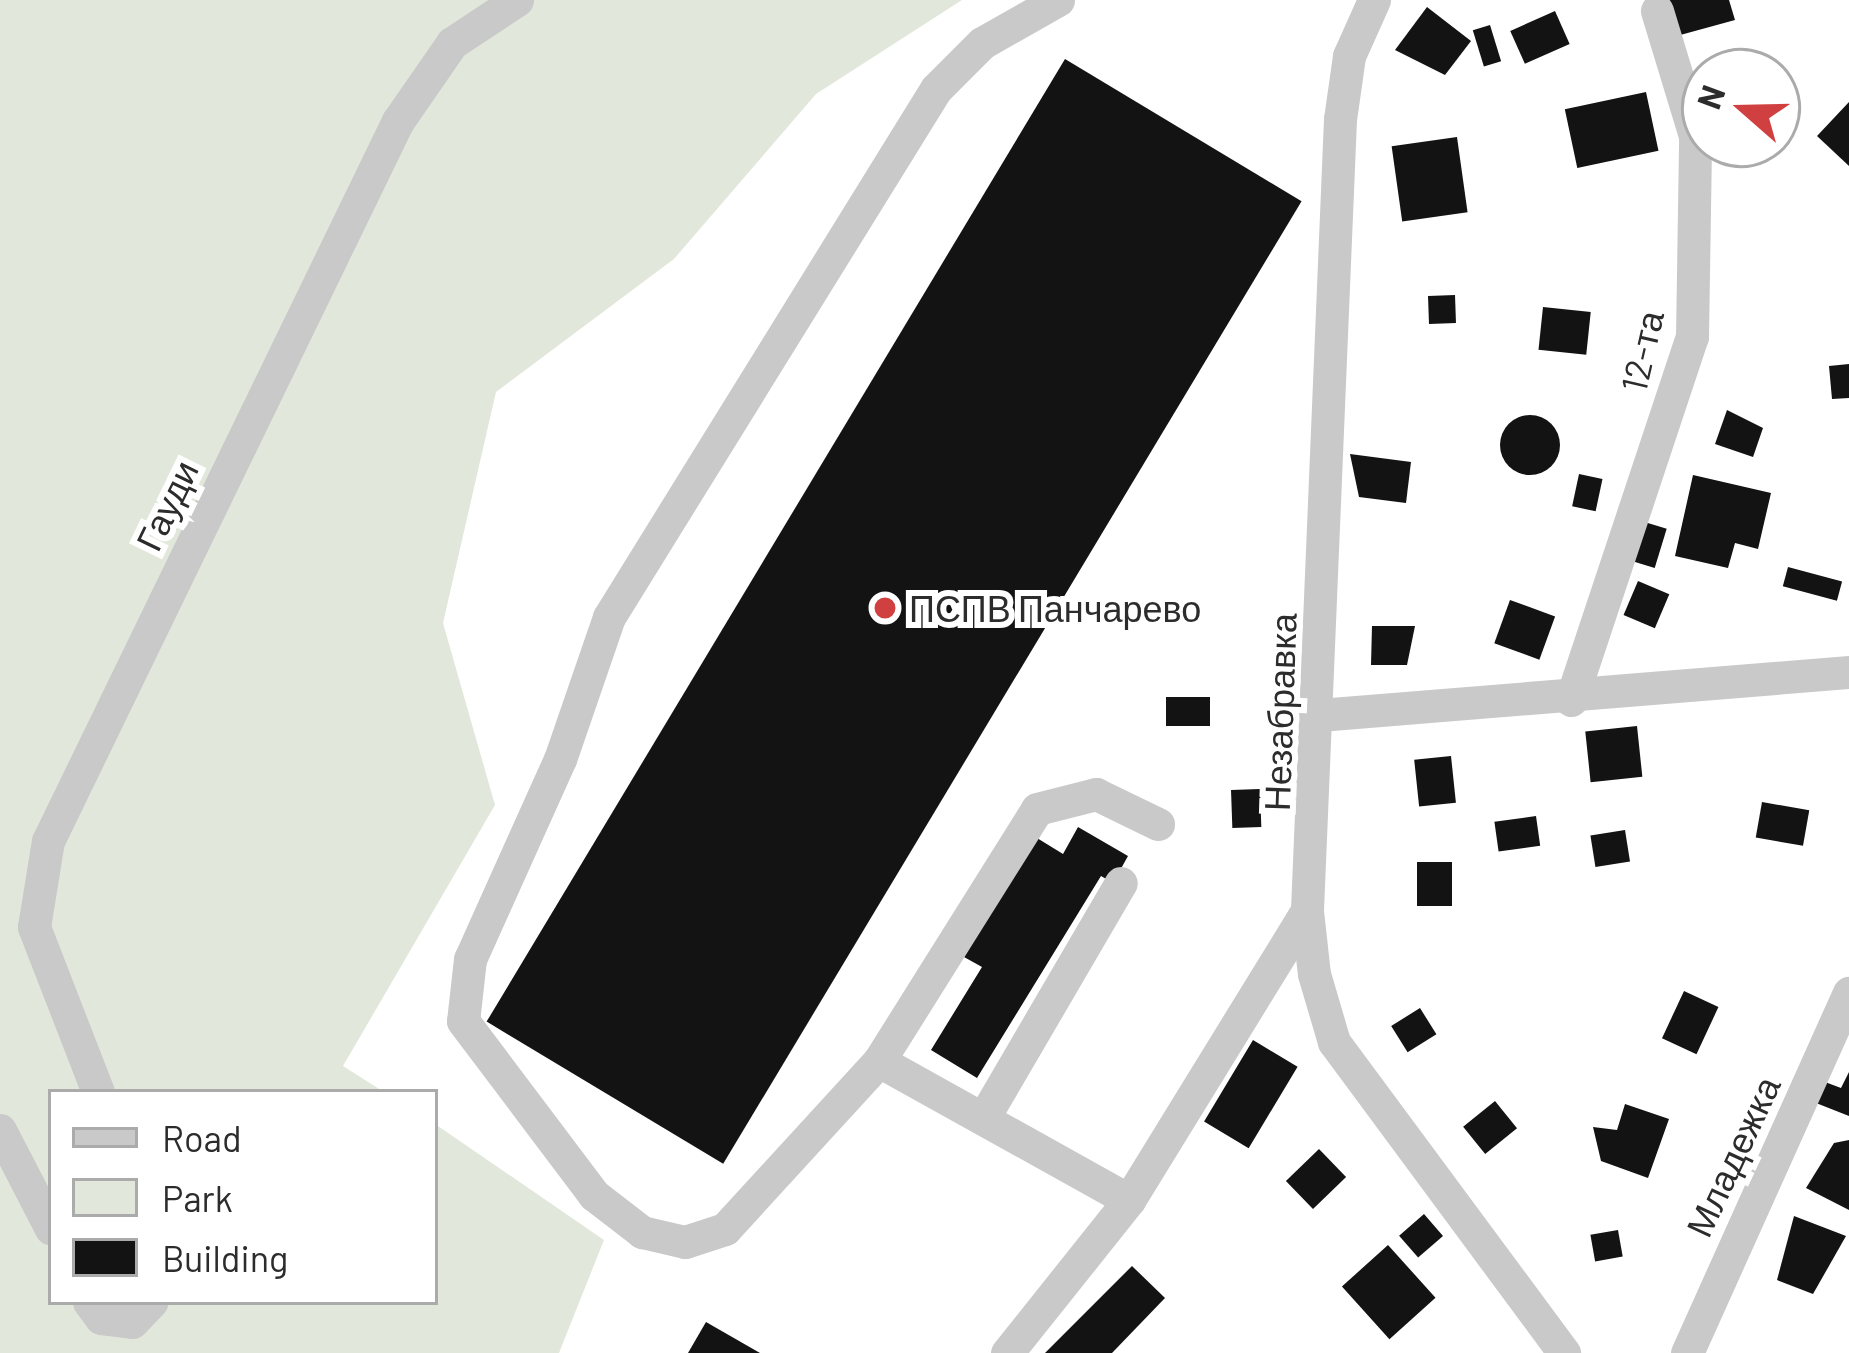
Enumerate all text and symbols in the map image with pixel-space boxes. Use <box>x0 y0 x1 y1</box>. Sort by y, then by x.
north arrow <box>1681 48 1801 168</box>
text: N <box>1687 80 1733 114</box>
street label: 12-та <box>1611 306 1671 396</box>
street label: Гауди <box>126 453 206 557</box>
place label: ПСПВ Панчарево <box>909 586 1201 630</box>
marker: ПСПВ Панчарево <box>872 595 898 621</box>
street label: Незабравка <box>1254 612 1304 812</box>
street label: Младежка <box>1676 1069 1788 1243</box>
legend <box>48 1089 438 1305</box>
text: Road <box>162 1116 242 1159</box>
text: Park <box>162 1176 233 1219</box>
text: Building <box>162 1236 288 1279</box>

